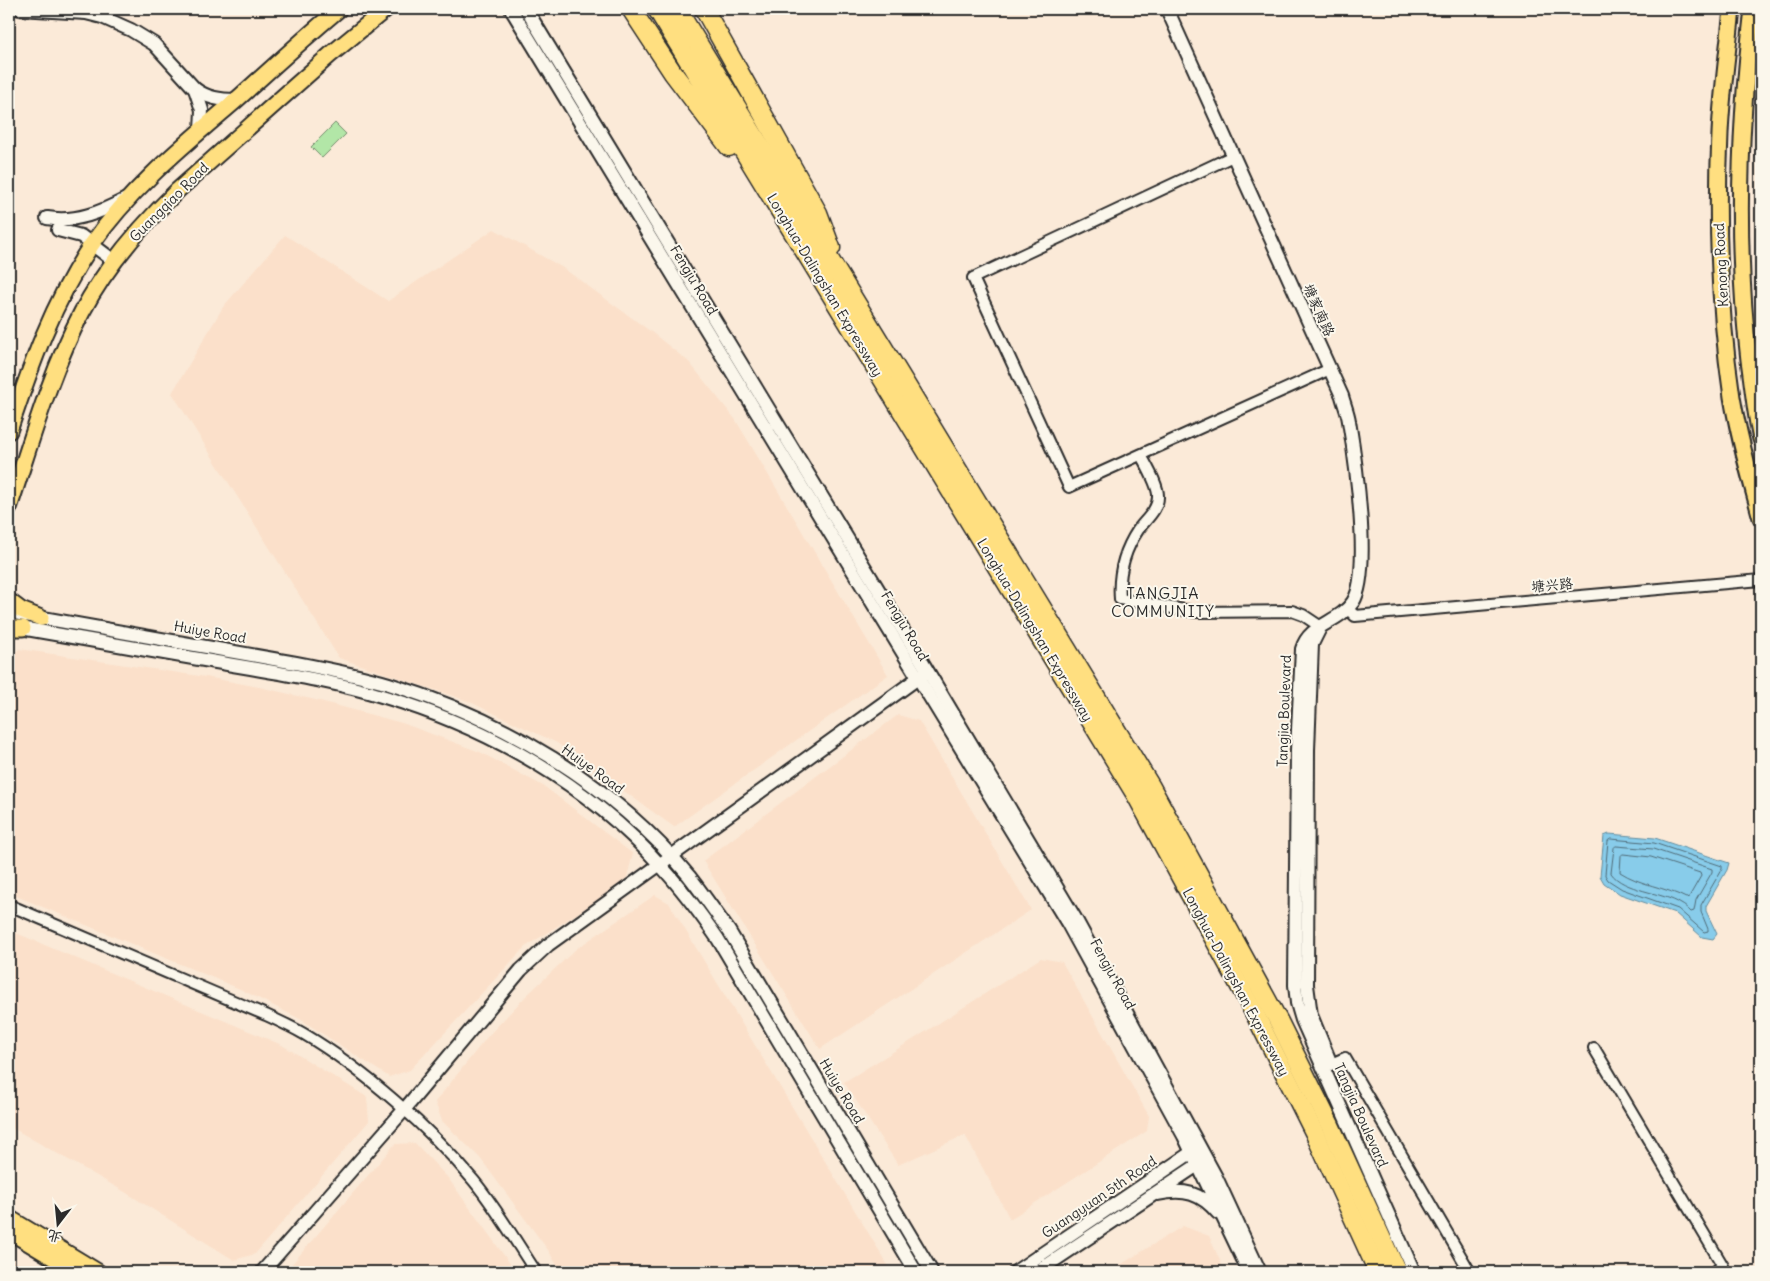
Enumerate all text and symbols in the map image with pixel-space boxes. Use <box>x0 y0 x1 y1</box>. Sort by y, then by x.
street label: Guangqiao Road <box>126 159 212 245</box>
street label: Longhua-Dalingshan Expressway <box>763 190 887 380</box>
street label: Kenong Road <box>1710 223 1732 307</box>
street label: Fengju Road <box>666 242 722 318</box>
street label: 塘家南路 <box>1299 281 1339 339</box>
street label: Longhua-Dalingshan Expressway <box>973 535 1097 725</box>
street label: 塘兴路 <box>1530 574 1574 596</box>
district label: TANGJIA COMMUNITY <box>1111 583 1215 621</box>
street label: Fengju Road <box>877 588 933 664</box>
street label: Huiye Road <box>172 617 248 647</box>
street label: Tangjia Boulevard <box>1273 655 1295 767</box>
street label: Huiye Road <box>558 740 628 798</box>
street label: Longhua-Dalingshan Expressway <box>1179 885 1293 1079</box>
street label: Fengju Road <box>1086 935 1140 1013</box>
street label: Huiye Road <box>815 1055 869 1127</box>
street label: Tangjia Boulevard <box>1330 1060 1392 1170</box>
street label: Guangyuan 5th Road <box>1038 1152 1160 1242</box>
north arrow <box>32 1198 82 1248</box>
text: 北 <box>45 1226 64 1247</box>

